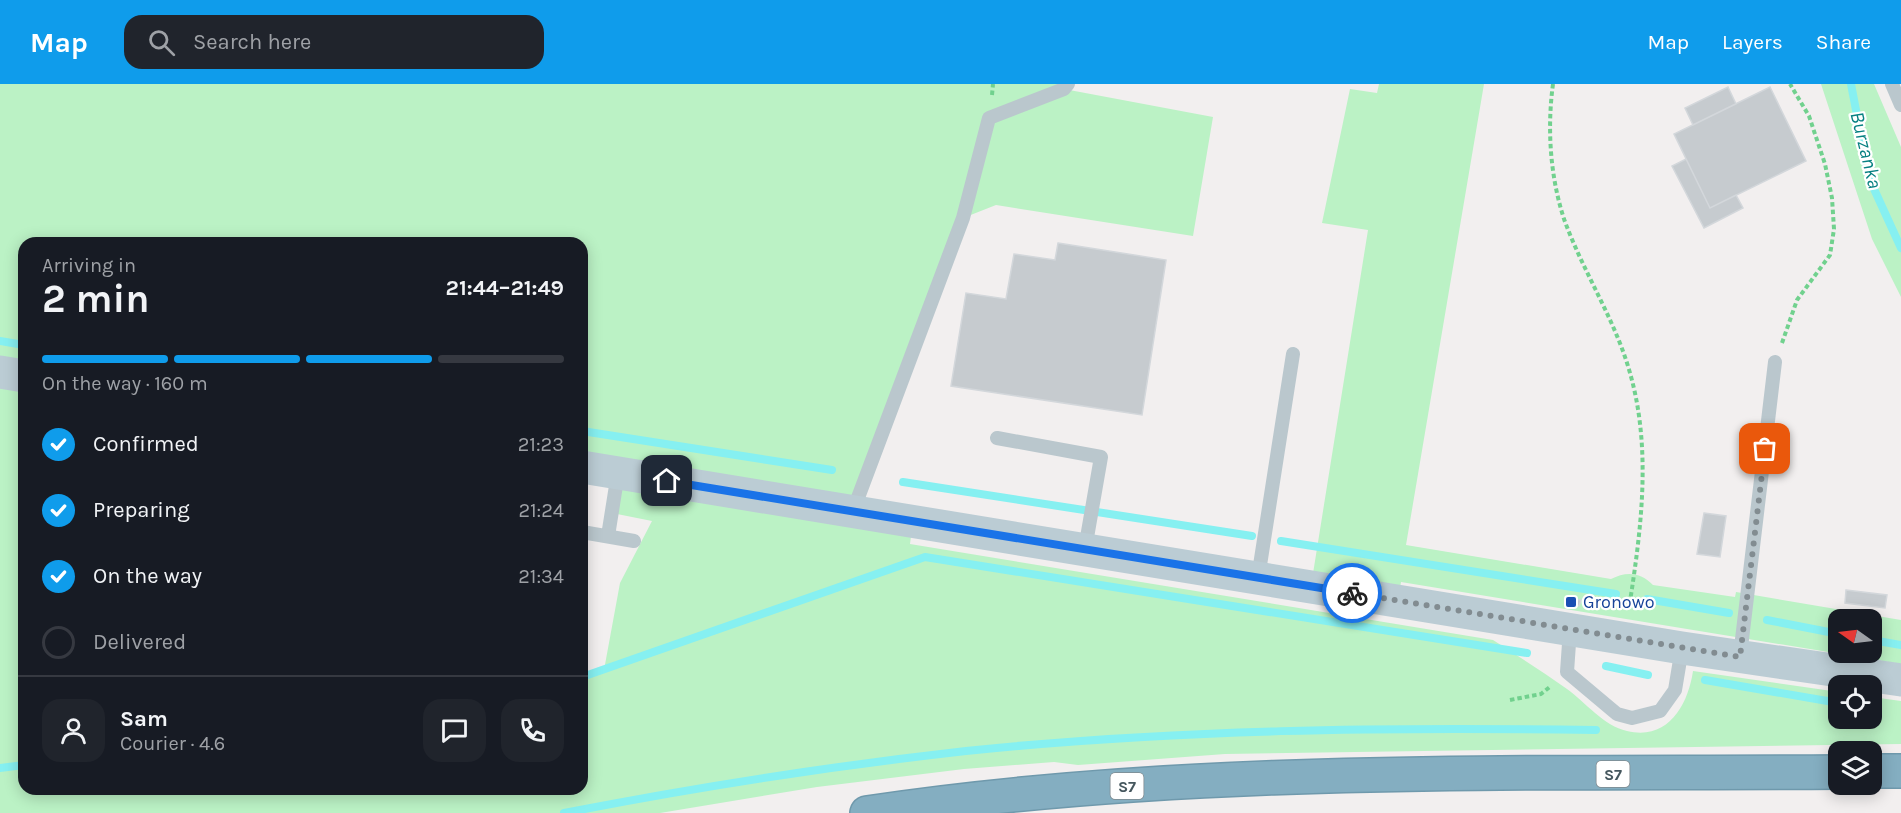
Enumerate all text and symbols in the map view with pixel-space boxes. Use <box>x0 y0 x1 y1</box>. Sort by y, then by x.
search box <box>124 15 544 69</box>
text: Map <box>30 26 88 59</box>
icon: search <box>145 26 178 59</box>
text: Search here <box>193 29 311 55</box>
text: Map <box>1647 30 1689 54</box>
text: Layers <box>1722 30 1783 54</box>
text: Share <box>1816 30 1871 54</box>
water label: Burzanka <box>1845 109 1887 191</box>
text: Arriving in <box>42 254 136 277</box>
text: 21:44–21:49 <box>446 275 564 301</box>
text: 2 min <box>42 276 150 322</box>
text: On the way · 160 m <box>42 372 208 395</box>
pin <box>1739 423 1790 474</box>
icon: check <box>42 428 75 461</box>
text: Confirmed <box>93 431 199 457</box>
icon: bag <box>1748 432 1781 465</box>
text: 21:23 <box>518 433 564 456</box>
pin <box>641 455 692 506</box>
icon: home <box>650 464 683 497</box>
icon: check <box>42 494 75 527</box>
text: Preparing <box>93 497 190 523</box>
text: 21:24 <box>518 499 564 522</box>
icon: check <box>42 560 75 593</box>
text: On the way <box>93 563 202 589</box>
courier <box>1322 563 1382 623</box>
text: 21:34 <box>518 565 564 588</box>
icon: bike <box>1336 577 1369 610</box>
place label: Gronowo <box>1583 591 1655 613</box>
marker: Gronowo <box>1564 595 1578 609</box>
north arrow <box>1828 609 1882 663</box>
map controls <box>1828 609 1882 795</box>
text: Delivered <box>93 629 186 655</box>
button: locate <box>1828 675 1882 729</box>
button: person <box>42 699 105 762</box>
button: chat <box>423 699 486 762</box>
button: phone <box>501 699 564 762</box>
text: Sam <box>120 706 168 732</box>
text: Courier · 4.6 <box>120 732 225 755</box>
button: layers <box>1828 741 1882 795</box>
road number: S7 <box>1596 761 1630 787</box>
road number: S7 <box>1110 773 1144 799</box>

